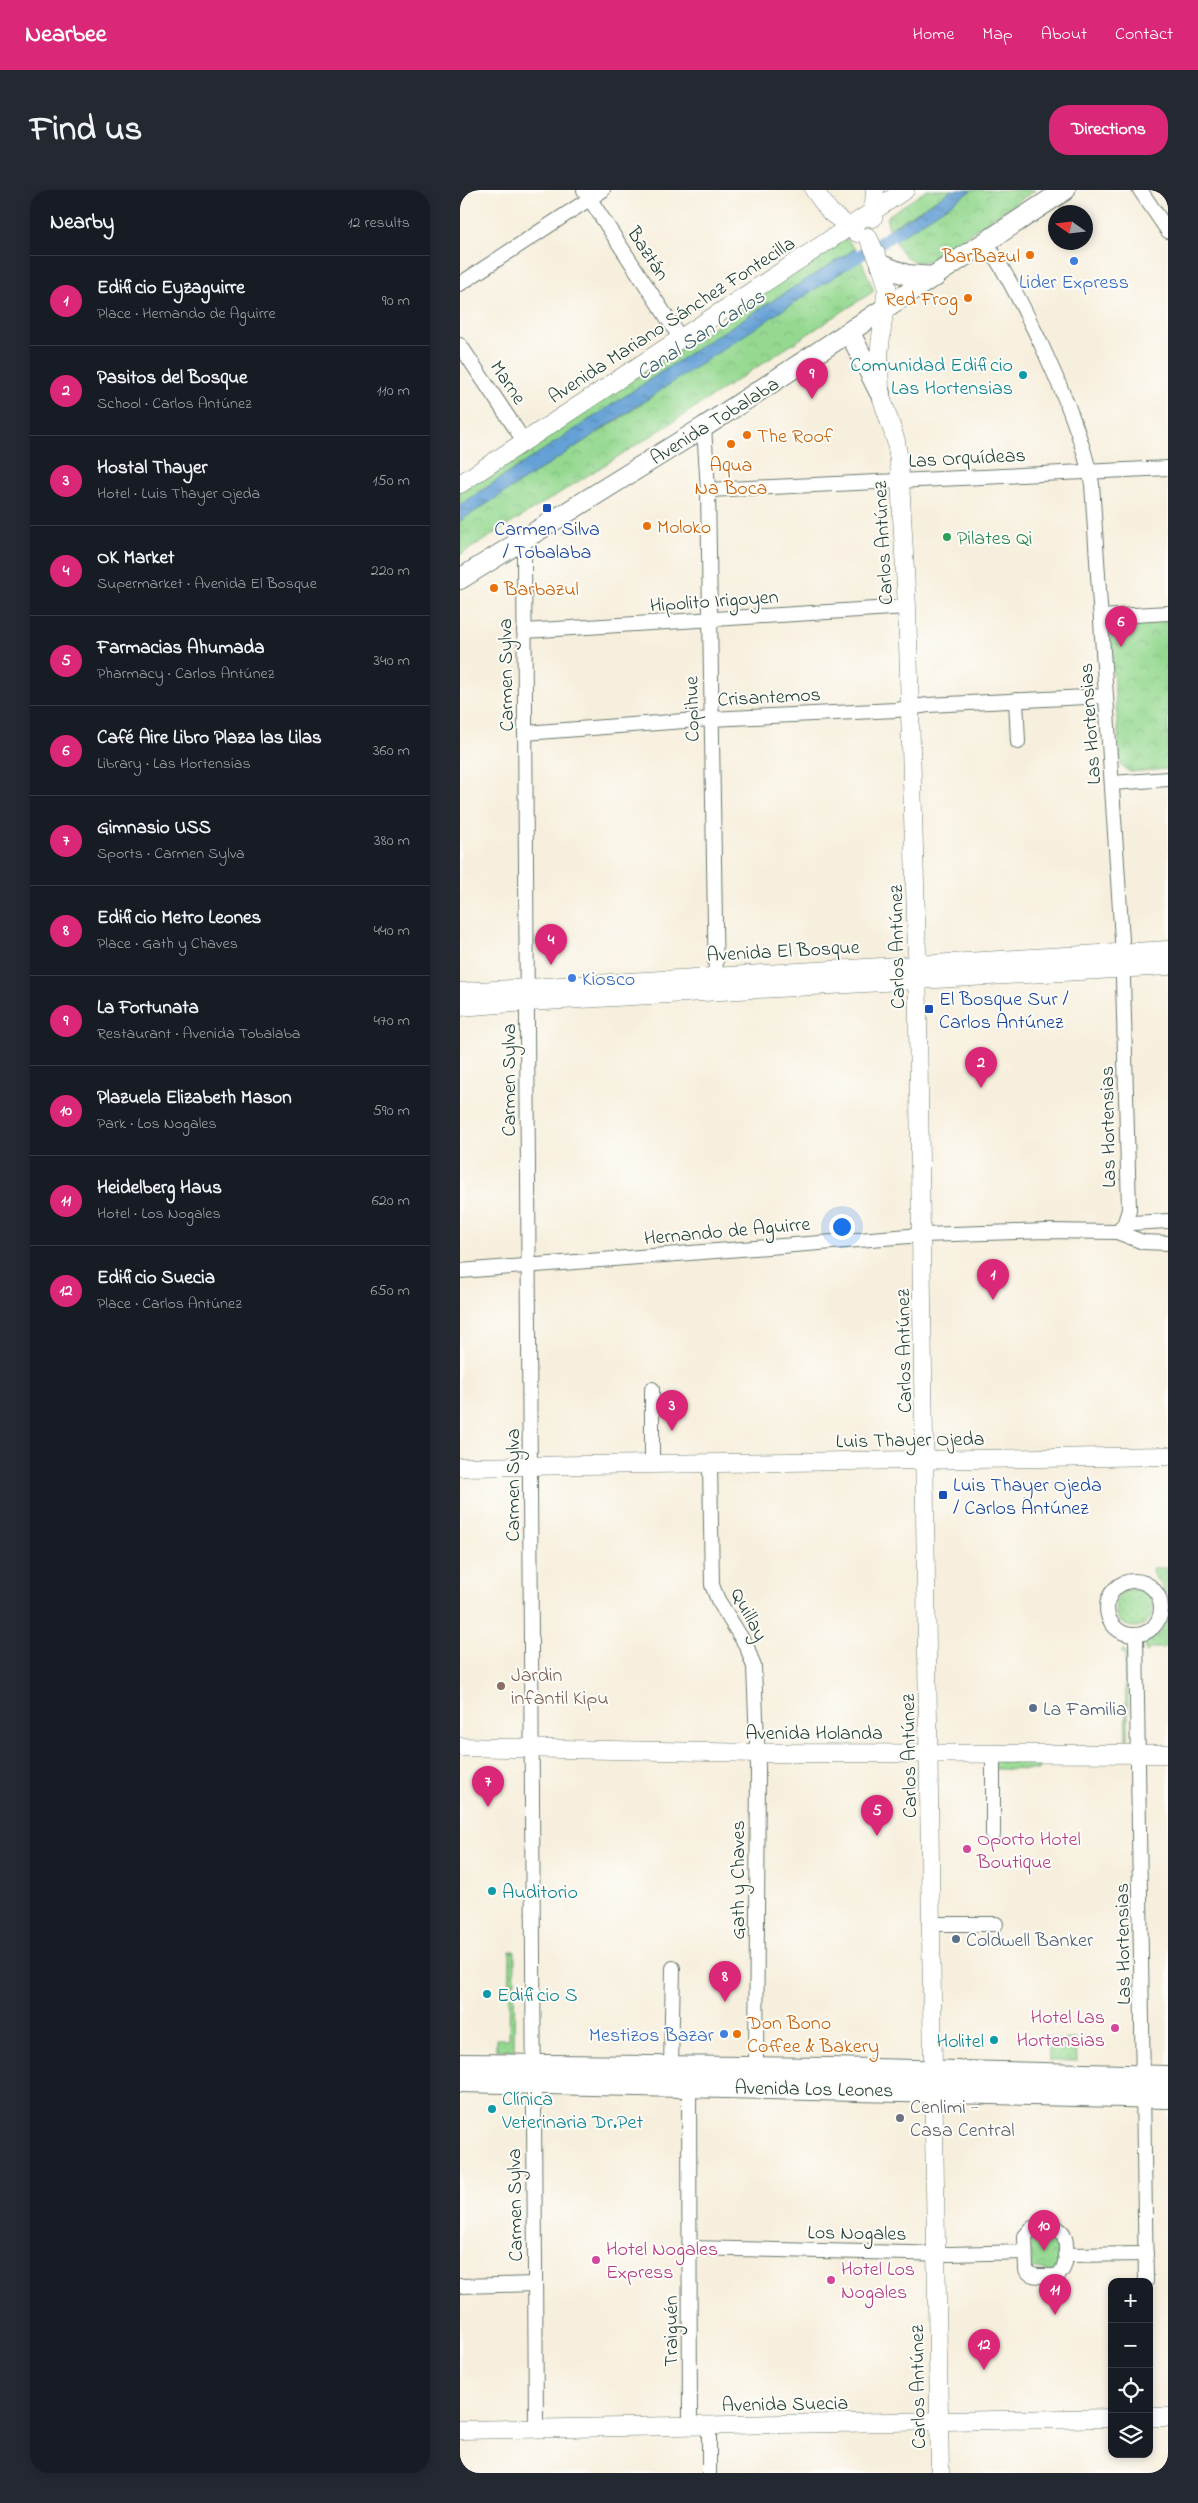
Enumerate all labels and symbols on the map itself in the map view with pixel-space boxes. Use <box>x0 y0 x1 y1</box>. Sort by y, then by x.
north arrow <box>1048 205 1093 250</box>
street label: Baztán <box>618 221 675 287</box>
street label: Avenida Mariano Sánchez Fontecilla <box>543 230 802 412</box>
place label: BarBazul <box>941 243 1020 272</box>
marker: BarBazul <box>1024 249 1036 261</box>
marker: Lider Express <box>1068 255 1080 267</box>
place label: Lider Express <box>1019 269 1129 298</box>
water label: Canal San Carlos <box>631 283 772 389</box>
place label: Red Frog <box>885 286 958 316</box>
marker: Red Frog <box>962 292 974 304</box>
place label: Comunidad Edificio Las Hortensias <box>850 352 1013 404</box>
street label: Marne <box>481 355 532 411</box>
pin: 9 <box>796 358 828 399</box>
marker: Comunidad Edificio Las Hortensias <box>1017 369 1029 381</box>
street label: Avenida Tobalaba <box>645 371 786 473</box>
place label: The Roof <box>757 423 834 452</box>
marker: The Roof <box>741 429 753 441</box>
marker: Aqua Na Boca <box>725 438 737 450</box>
street label: Las Orquídeas <box>908 442 1026 477</box>
place label: Aqua Na Boca <box>695 452 767 504</box>
street label: Carlos Antúnez <box>867 479 902 606</box>
marker: Carmen Silva / Tobalaba <box>541 502 553 514</box>
place label: Moloko <box>657 514 711 543</box>
place label: Carmen Silva / Tobalaba <box>494 516 600 568</box>
marker: Moloko <box>641 520 653 532</box>
place label: Pilates Qi <box>957 525 1032 554</box>
marker: Pilates Qi <box>941 531 953 543</box>
place label: Barbazul <box>503 576 579 605</box>
marker: Barbazul <box>488 582 500 594</box>
street label: Hipolito Irigoyen <box>649 584 780 622</box>
pin: 6 <box>1105 606 1137 647</box>
street label: Carmen Sylva <box>492 618 523 732</box>
street label: Las Hortensias <box>1073 662 1110 786</box>
street label: Copihue <box>678 676 709 742</box>
street label: Crisantemos <box>717 681 822 716</box>
street label: Carlos Antúnez <box>883 884 914 1009</box>
pin: 4 <box>535 924 567 965</box>
street label: Avenida El Bosque <box>706 934 860 971</box>
place label: Kiosco <box>582 966 635 995</box>
marker: Kiosco <box>566 972 578 984</box>
place label: El Bosque Sur / Carlos Antúnez <box>939 986 1069 1038</box>
marker: El Bosque Sur / Carlos Antúnez <box>923 1003 935 1015</box>
street label: Carmen Sylva <box>496 1023 525 1137</box>
pin: 2 <box>965 1047 997 1088</box>
street label: Las Hortensias <box>1094 1066 1125 1188</box>
street label: Hernando de Aguirre <box>643 1211 812 1255</box>
your location <box>829 1214 855 1240</box>
pin: 1 <box>977 1259 1009 1300</box>
street label: Carlos Antúnez <box>890 1288 921 1413</box>
pin: 3 <box>656 1390 688 1431</box>
street label: Luis Thayer Ojeda <box>835 1426 985 1457</box>
street label: Carmen Sylva <box>500 1428 529 1542</box>
place label: Luis Thayer Ojeda / Carlos Antúnez <box>953 1472 1102 1524</box>
marker: Luis Thayer Ojeda / Carlos Antúnez <box>937 1489 949 1501</box>
street label: Quillay <box>722 1583 774 1647</box>
place label: Jardin infantil Kipu <box>511 1662 609 1714</box>
marker: Jardin infantil Kipu <box>495 1680 507 1692</box>
street label: Carlos Antúnez <box>895 1693 926 1818</box>
place label: La Familia <box>1043 1696 1127 1725</box>
marker: La Familia <box>1027 1702 1039 1714</box>
street label: Avenida Holanda <box>745 1720 883 1749</box>
pin: 7 <box>472 1766 504 1807</box>
pin: 5 <box>861 1795 893 1836</box>
street label: Gath y Chaves <box>725 1820 754 1940</box>
place label: Oporto Hotel Boutique <box>976 1826 1081 1878</box>
marker: Oporto Hotel Boutique <box>961 1843 973 1855</box>
place label: Auditorio <box>502 1879 578 1908</box>
street label: Las Hortensias <box>1109 1883 1140 2005</box>
marker: Auditorio <box>486 1885 498 1897</box>
place label: Coldwell Banker <box>966 1927 1094 1956</box>
marker: Coldwell Banker <box>950 1933 962 1945</box>
pin: 8 <box>709 1961 741 2002</box>
place label: Edificio S <box>497 1982 578 2011</box>
marker: Edificio S <box>481 1988 493 2000</box>
place label: Hotel Las Hortensias <box>1016 2004 1105 2056</box>
place label: Don Bono Coffee & Bakery <box>746 2010 879 2062</box>
place label: Mestizos Bazar <box>589 2022 715 2051</box>
marker: Hotel Las Hortensias <box>1109 2022 1121 2034</box>
marker: Mestizos Bazar <box>718 2028 730 2040</box>
marker: Don Bono Coffee & Bakery <box>731 2028 743 2040</box>
place label: Holitel <box>937 2028 984 2057</box>
marker: Holitel <box>988 2034 1000 2046</box>
street label: Avenida Los Leones <box>734 2075 894 2106</box>
place label: Clínica Veterinaria Dr.Pet <box>501 2086 643 2138</box>
place label: Cenlimi - Casa Central <box>910 2094 1015 2146</box>
marker: Clínica Veterinaria Dr.Pet <box>486 2103 498 2115</box>
marker: Cenlimi - Casa Central <box>894 2112 906 2124</box>
street label: Carmen Sylva <box>501 2148 532 2262</box>
pin: 10 <box>1028 2210 1060 2251</box>
street label: Los Nogales <box>807 2219 907 2251</box>
place label: Hotel Nogales Express <box>606 2236 718 2288</box>
marker: Hotel Nogales Express <box>590 2254 602 2266</box>
place label: Hotel Los Nogales <box>841 2256 915 2309</box>
marker: Hotel Los Nogales <box>825 2274 837 2286</box>
pin: 11 <box>1039 2274 1071 2315</box>
street label: Traiguén <box>658 2295 688 2367</box>
street label: Carlos Antúnez <box>904 2324 935 2449</box>
pin: 12 <box>968 2329 1000 2370</box>
street label: Avenida Suecia <box>722 2390 849 2421</box>

